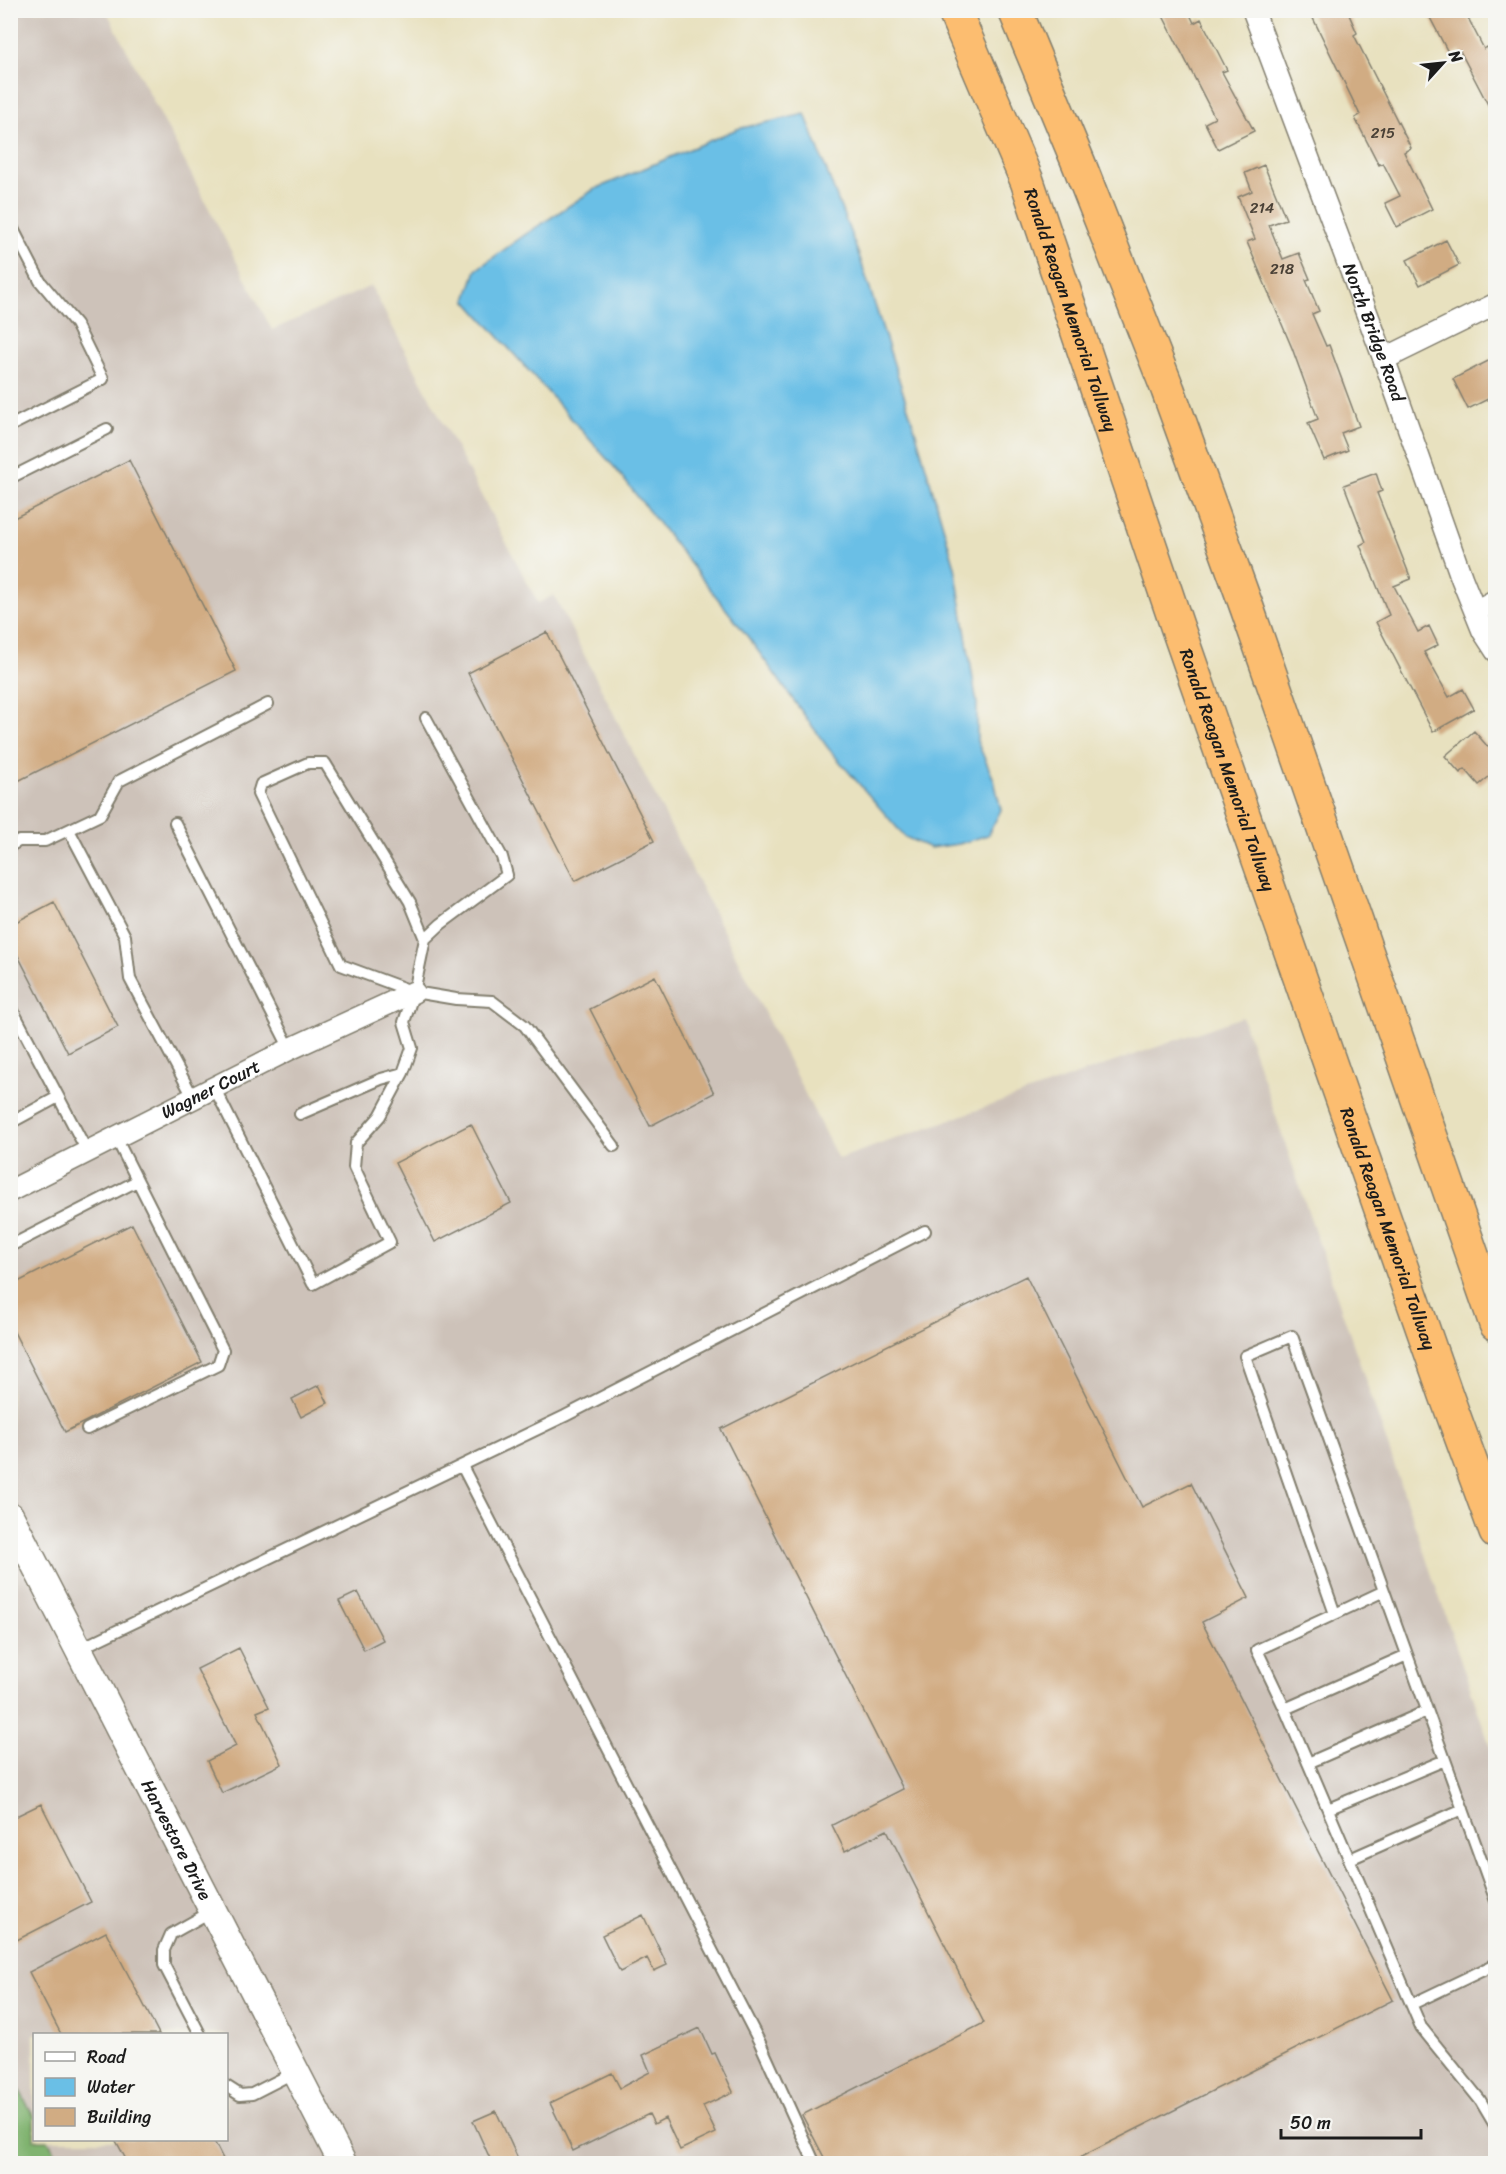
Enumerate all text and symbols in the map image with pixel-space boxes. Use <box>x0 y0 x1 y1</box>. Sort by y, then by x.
north arrow <box>1413 33 1473 93</box>
text: N <box>1440 44 1472 69</box>
house number: 215 <box>1371 120 1395 146</box>
street label: Ronald Reagan Memorial Tollway <box>1014 184 1127 437</box>
house number: 214 <box>1250 195 1274 221</box>
house number: 218 <box>1270 256 1294 282</box>
street label: North Bridge Road <box>1333 258 1414 407</box>
street label: Ronald Reagan Memorial Tollway <box>1170 644 1285 897</box>
street label: Wagner Court <box>155 1050 266 1128</box>
street label: Ronald Reagan Memorial Tollway <box>1331 1103 1445 1355</box>
street label: Harvestore Drive <box>132 1773 221 1906</box>
legend <box>33 2033 228 2141</box>
text: Road <box>87 2041 127 2073</box>
text: Water <box>87 2071 136 2103</box>
text: Building <box>87 2101 151 2133</box>
scale bar <box>1281 2102 1420 2140</box>
text: 50 m <box>1290 2107 1331 2139</box>

